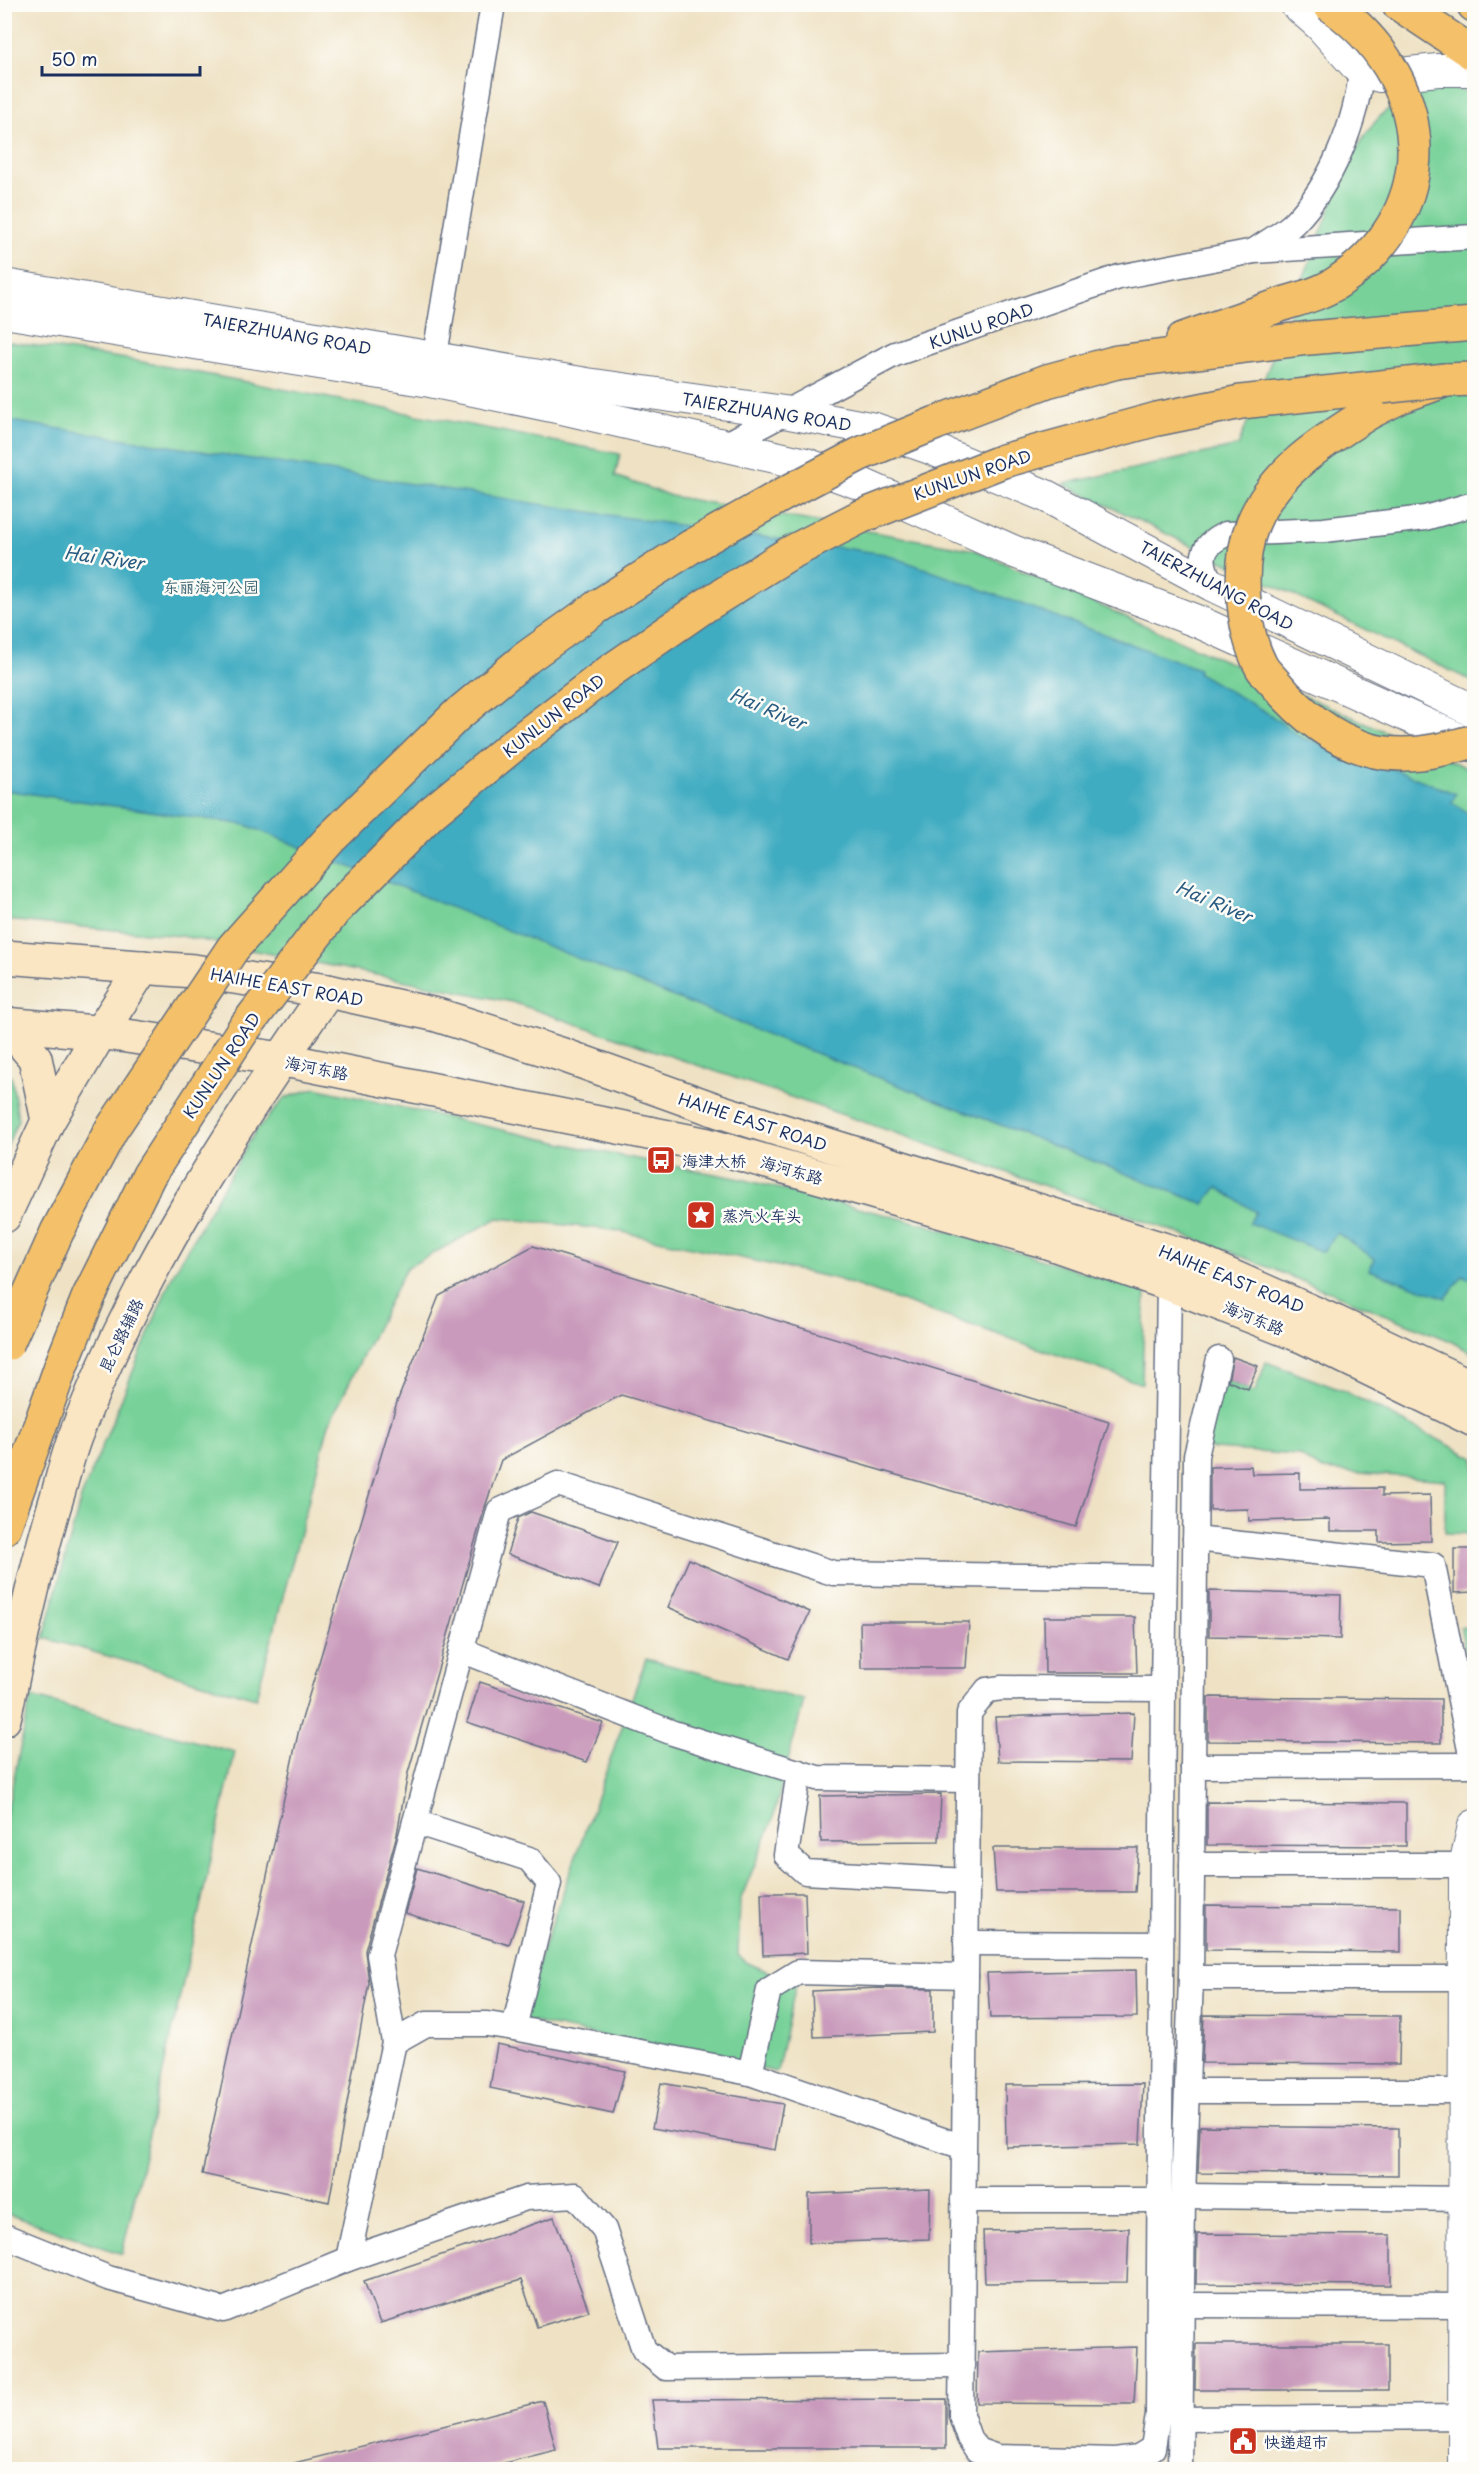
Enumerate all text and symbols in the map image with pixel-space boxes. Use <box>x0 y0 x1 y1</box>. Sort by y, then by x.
scale bar <box>42 39 200 77</box>
text: 50 m <box>51 45 98 72</box>
street label: KUNLU ROAD <box>926 296 1036 354</box>
street label: TAIERZHUANG ROAD <box>201 306 373 360</box>
street label: TAIERZHUANG ROAD <box>681 386 853 436</box>
street label: KUNLUN ROAD <box>910 443 1034 505</box>
street label: TAIERZHUANG ROAD <box>1136 534 1298 636</box>
water label: Hai River <box>63 538 148 576</box>
park label: 东丽海河公园 <box>163 574 259 598</box>
street label: KUNLUN ROAD <box>497 668 609 762</box>
water label: Hai River <box>726 680 812 737</box>
water label: Hai River <box>1172 873 1258 930</box>
street label: HAIHE EAST ROAD <box>209 961 365 1011</box>
street label: KUNLUN ROAD <box>177 1007 265 1123</box>
street label: 海河东路 <box>283 1049 351 1085</box>
street label: HAIHE EAST ROAD <box>676 1086 830 1156</box>
bus stop icon: 海津大桥 <box>645 1144 677 1176</box>
place label: 海津大桥 <box>682 1148 746 1172</box>
street label: 海河东路 <box>758 1149 826 1189</box>
place icon: 蒸汽火车头 <box>685 1199 717 1231</box>
place label: 蒸汽火车头 <box>722 1203 802 1227</box>
street label: HAIHE EAST ROAD <box>1156 1238 1308 1318</box>
street label: 昆仑路辅路 <box>92 1294 148 1376</box>
street label: 海河东路 <box>1220 1294 1288 1340</box>
public building icon: 快递超市 <box>1227 2425 1259 2457</box>
place label: 快递超市 <box>1264 2429 1328 2453</box>

